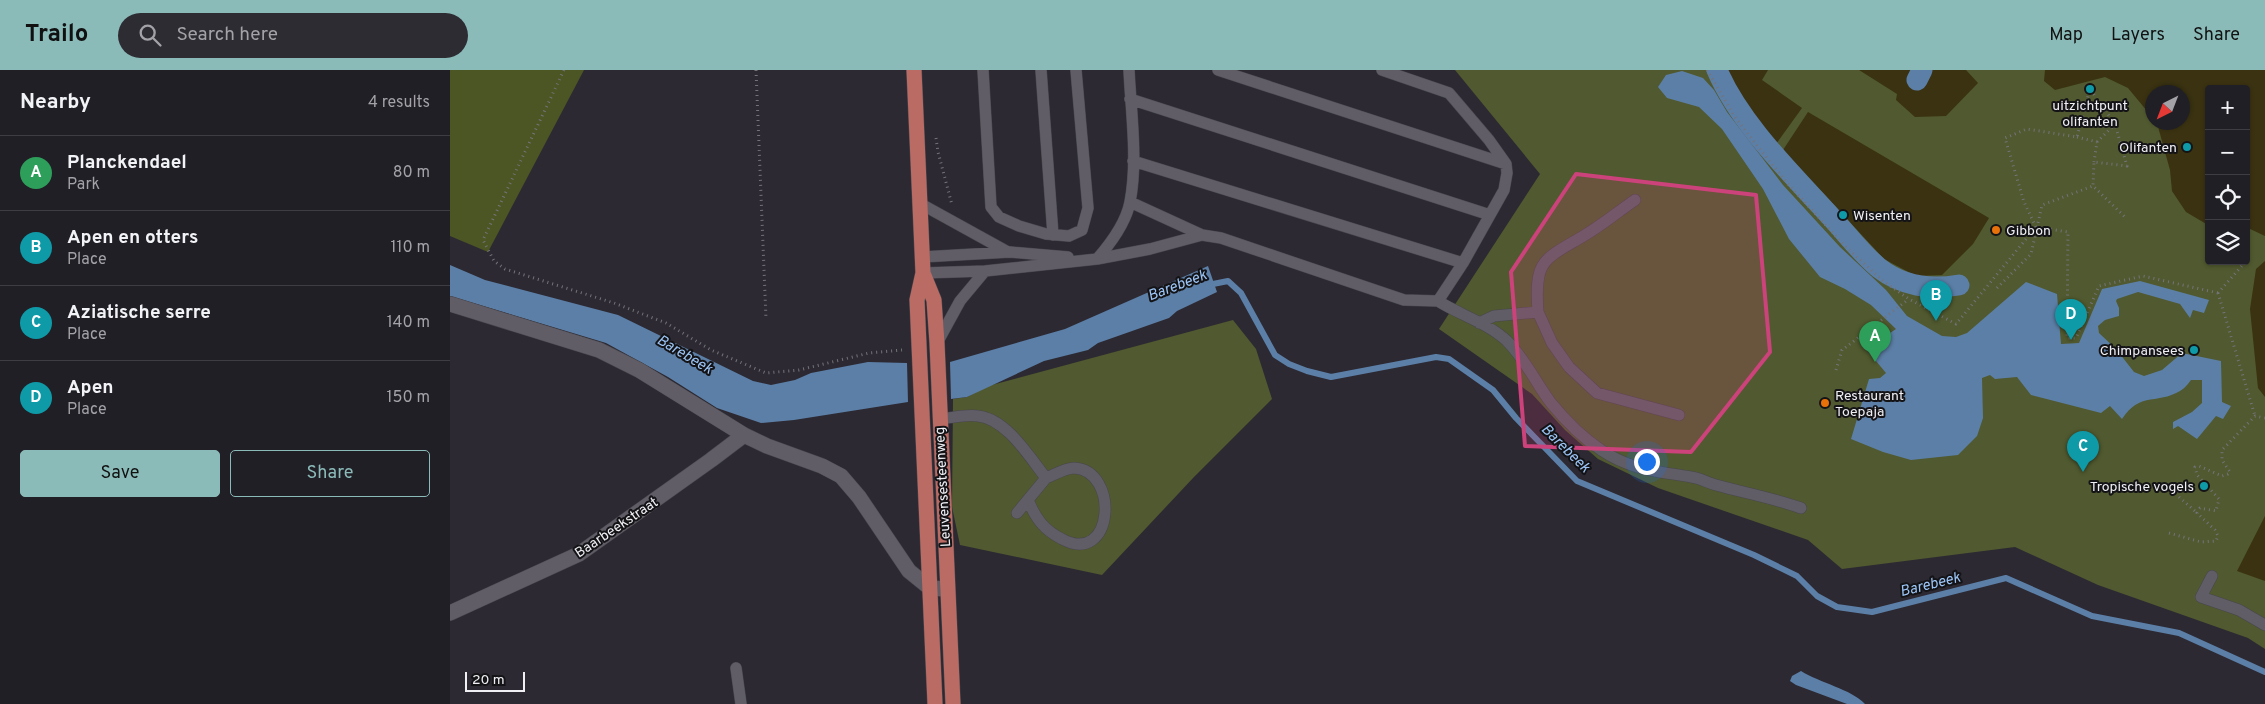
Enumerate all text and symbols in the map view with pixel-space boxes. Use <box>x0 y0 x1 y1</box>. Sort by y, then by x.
search box <box>118 13 468 58</box>
text: Trailo <box>25 20 88 50</box>
icon: search <box>136 21 164 49</box>
text: Search here <box>176 23 278 47</box>
text: Map <box>2049 24 2083 47</box>
text: Layers <box>2111 24 2165 47</box>
text: Share <box>2193 24 2240 47</box>
marker: uitzichtpunt olifanten <box>2084 83 2096 95</box>
north arrow <box>2145 85 2190 130</box>
map controls <box>2205 85 2250 265</box>
button: + <box>2205 85 2250 130</box>
text: Nearby <box>20 89 91 116</box>
text: 4 results <box>368 93 430 113</box>
place label: uitzichtpunt olifanten <box>2052 98 2128 131</box>
button: − <box>2205 130 2250 175</box>
place label: Olifanten <box>2119 140 2177 157</box>
marker: Olifanten <box>2181 141 2193 153</box>
text: Planckendael <box>67 151 187 175</box>
text: A <box>30 163 42 183</box>
text: 80 m <box>393 163 430 183</box>
text: Park <box>67 175 100 195</box>
button: locate <box>2205 175 2250 220</box>
place label: Wisenten <box>1853 208 1911 225</box>
marker: Wisenten <box>1837 209 1849 221</box>
button: layers <box>2205 220 2250 265</box>
place label: Gibbon <box>2006 223 2051 240</box>
marker: Gibbon <box>1990 224 2002 236</box>
text: Apen en otters <box>67 226 198 250</box>
text: B <box>30 238 42 258</box>
text: 110 m <box>390 238 430 258</box>
text: Place <box>67 250 107 270</box>
water label: Barebeek <box>1145 266 1210 306</box>
pin: B <box>1920 280 1952 321</box>
pin: D <box>2055 299 2087 340</box>
text: Aziatische serre <box>67 301 211 325</box>
text: C <box>31 313 41 333</box>
text: 140 m <box>387 313 430 333</box>
pin: A <box>1859 321 1891 362</box>
text: Place <box>67 325 107 345</box>
water label: Barebeek <box>653 331 716 380</box>
place label: Chimpansees <box>2100 343 2184 360</box>
marker: Chimpansees <box>2188 344 2200 356</box>
text: Apen <box>67 376 114 400</box>
text: D <box>30 388 42 408</box>
text: 150 m <box>387 388 430 408</box>
place label: Restaurant Toepaja <box>1835 388 1904 421</box>
marker: Restaurant Toepaja <box>1819 397 1831 409</box>
text: Place <box>67 400 107 420</box>
water label: Barebeek <box>1536 421 1594 478</box>
street label: Leuvensesteenweg <box>932 426 955 547</box>
pin: C <box>2067 431 2099 472</box>
your location <box>1634 449 1660 475</box>
button: Save <box>20 450 220 497</box>
button: Share <box>230 450 430 497</box>
place label: Tropische vogels <box>2090 479 2194 496</box>
marker: Tropische vogels <box>2198 480 2210 492</box>
street label: Baarbeekstraat <box>572 494 662 562</box>
water label: Barebeek <box>1898 569 1963 602</box>
scale bar <box>465 669 525 692</box>
text: 20 m <box>472 672 505 689</box>

